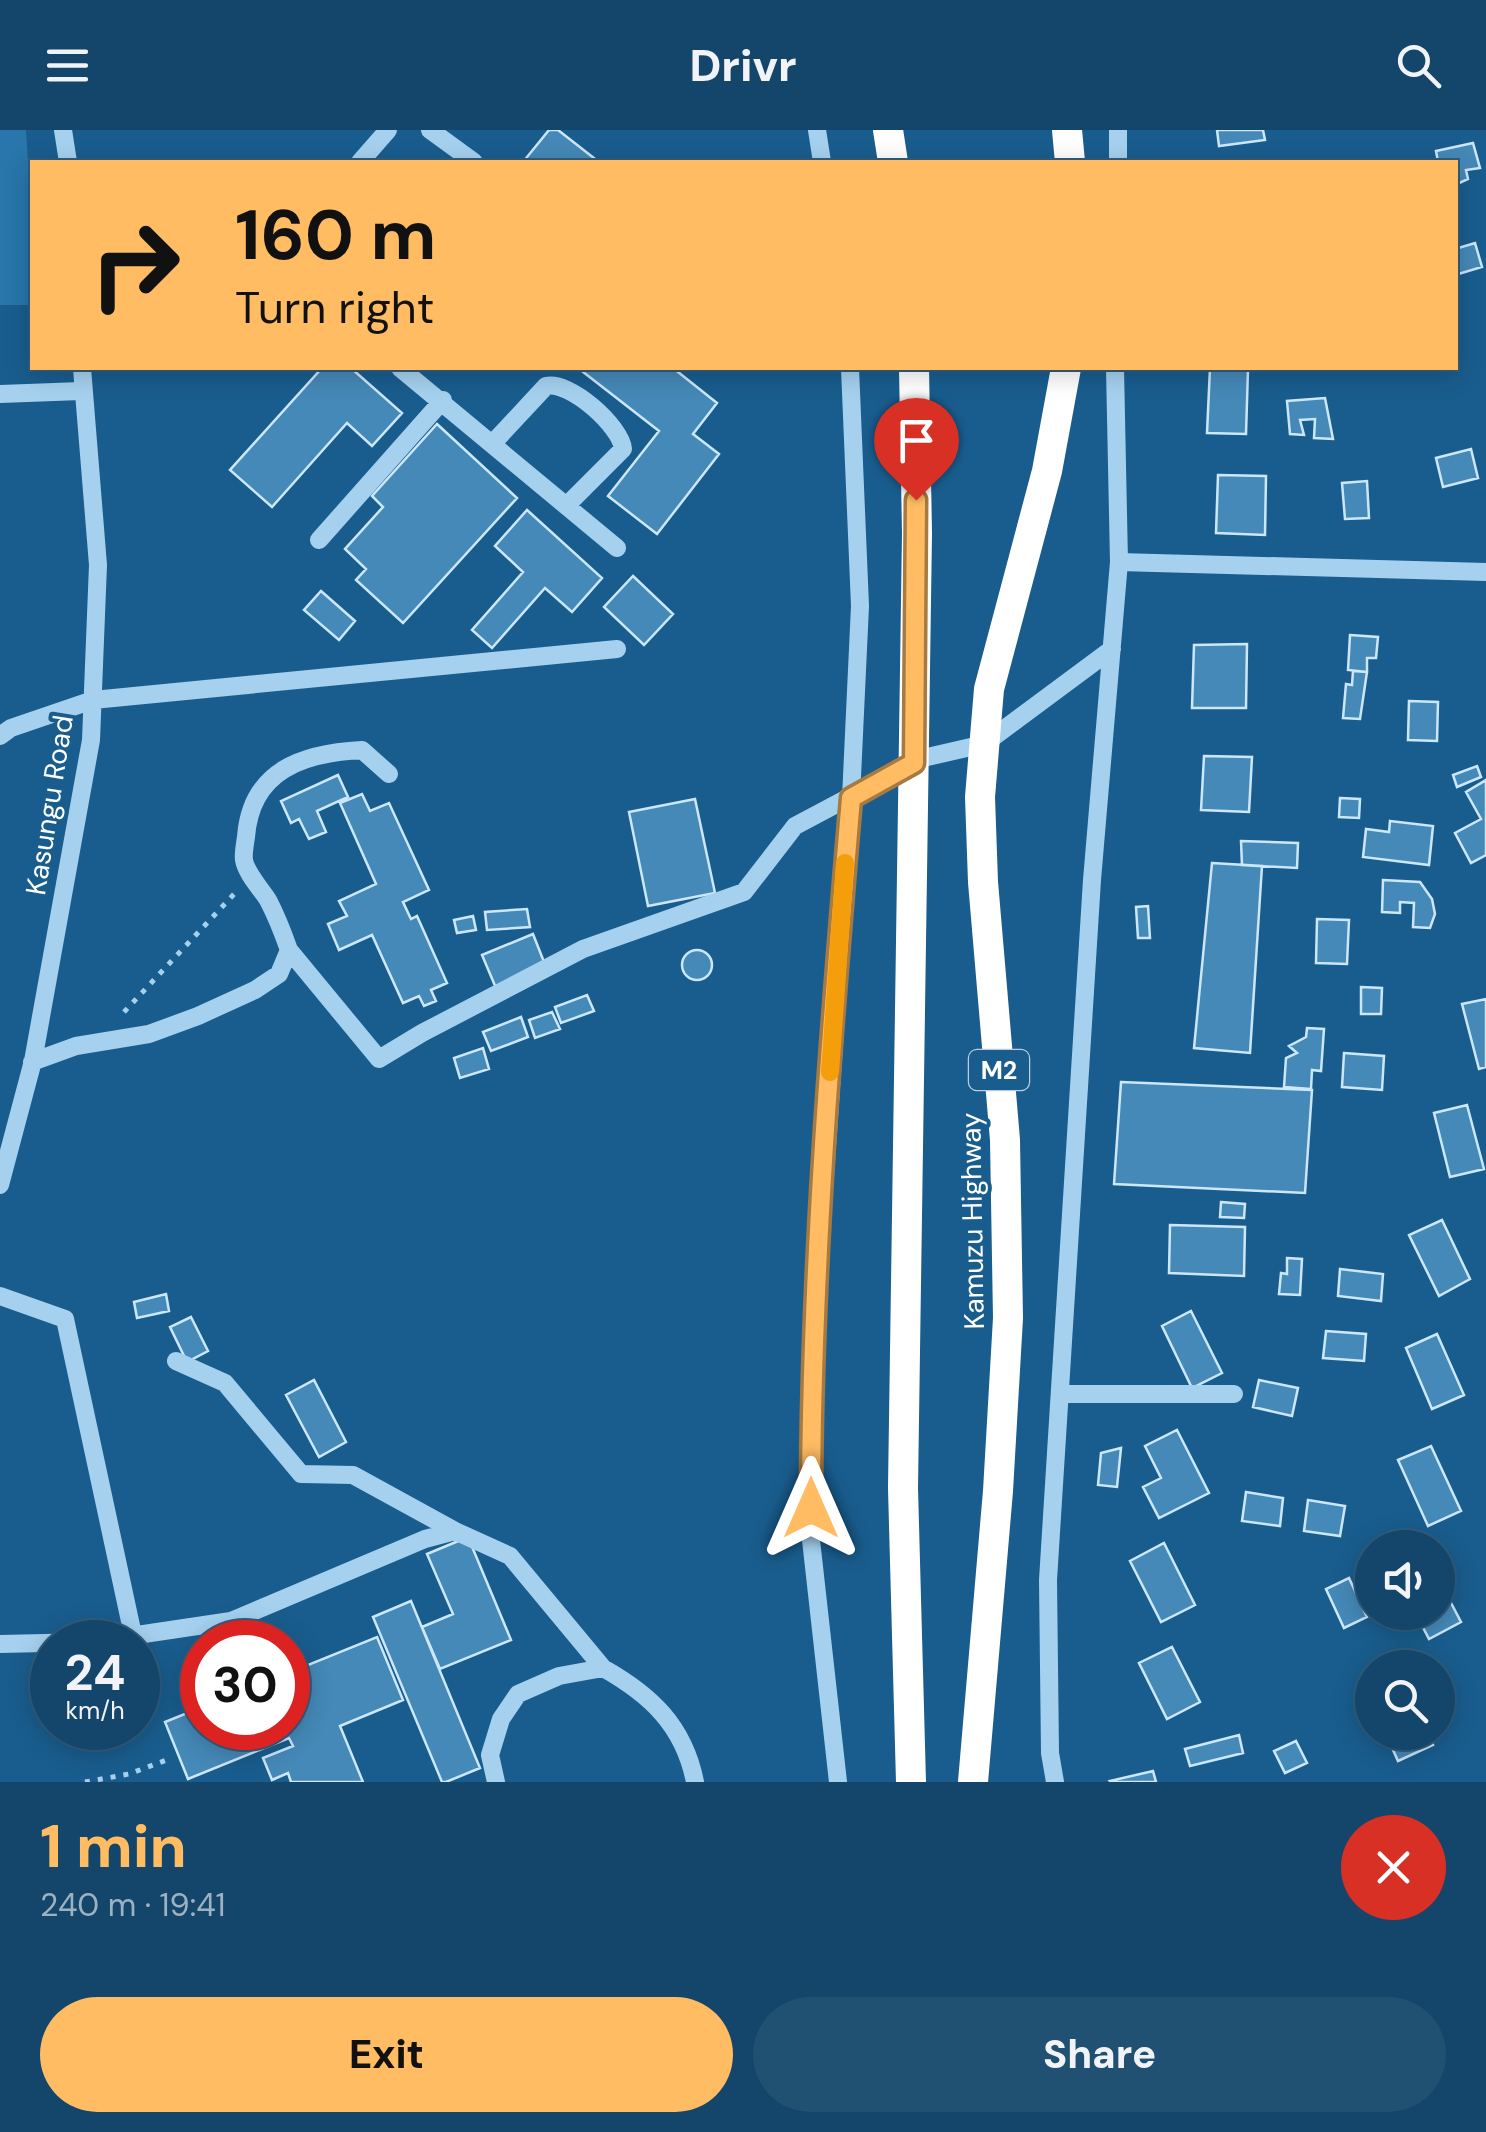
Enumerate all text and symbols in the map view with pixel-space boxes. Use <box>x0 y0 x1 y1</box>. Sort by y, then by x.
text: Drivr <box>689 36 797 95</box>
icon: menu <box>40 38 95 93</box>
icon: search <box>1391 38 1446 93</box>
text: 160 m <box>235 190 436 281</box>
icon: right <box>70 200 200 330</box>
text: Turn right <box>235 278 434 337</box>
pin <box>874 398 959 501</box>
icon: arrive <box>889 413 944 468</box>
street label: Kasungu Road <box>17 713 82 898</box>
road number: M2 <box>969 1050 1029 1090</box>
street label: Kamuzu Highway <box>952 1112 993 1330</box>
position arrow <box>759 1456 863 1560</box>
map controls <box>1355 1530 1455 1750</box>
button: sound <box>1355 1530 1455 1630</box>
speed limit sign: 30 <box>180 1620 310 1750</box>
text: 24 <box>65 1640 126 1706</box>
button: search <box>1355 1650 1455 1750</box>
text: km/h <box>65 1694 125 1727</box>
text: 1 min <box>40 1807 187 1886</box>
button: close <box>1341 1815 1446 1920</box>
text: 240 m · 19:41 <box>40 1884 226 1926</box>
button: Exit <box>40 1997 733 2112</box>
button: Share <box>753 1997 1446 2112</box>

